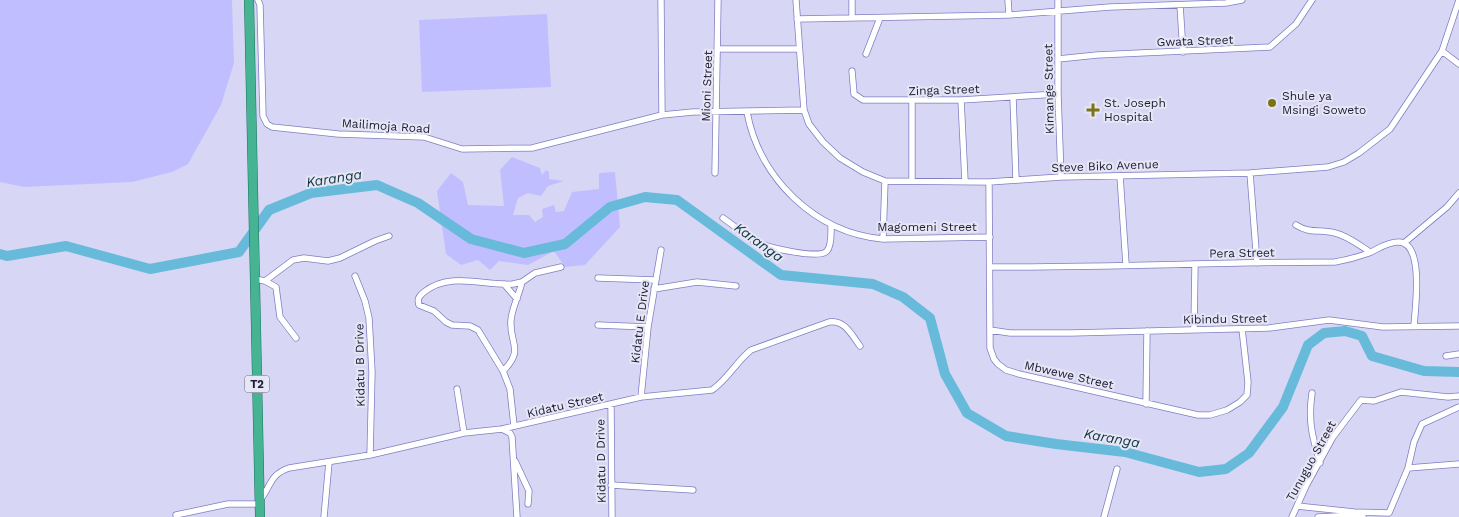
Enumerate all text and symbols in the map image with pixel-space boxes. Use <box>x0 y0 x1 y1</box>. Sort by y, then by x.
street label: Gwata Street <box>1156 33 1234 49</box>
street label: Kimange Street <box>1041 44 1057 134</box>
street label: Mioni Street <box>699 50 715 122</box>
street label: Zinga Street <box>908 82 980 98</box>
place label: Shule ya Msingi Soweto <box>1282 89 1366 117</box>
place label: St. Joseph Hospital <box>1104 96 1166 124</box>
marker: Shule ya Msingi Soweto <box>1266 97 1278 109</box>
marker: St. Joseph Hospital <box>1086 103 1100 117</box>
street label: Mailimoja Road <box>341 116 431 136</box>
street label: Steve Biko Avenue <box>1051 157 1159 175</box>
water label: Karanga <box>305 166 363 190</box>
water label: Karanga <box>731 219 787 265</box>
street label: Magomeni Street <box>877 220 977 234</box>
street label: Pera Street <box>1209 245 1275 261</box>
street label: Kidatu E Drive <box>628 280 652 364</box>
street label: Kibindu Street <box>1183 311 1267 327</box>
street label: Kidatu B Drive <box>352 323 368 407</box>
street label: Mbwewe Street <box>1023 358 1115 392</box>
road number: T2 <box>244 376 270 392</box>
street label: Kidatu Street <box>526 389 604 421</box>
street label: Tunuguo Street <box>1283 418 1339 504</box>
street label: Kidatu D Drive <box>593 419 609 503</box>
water label: Karanga <box>1083 425 1142 451</box>

